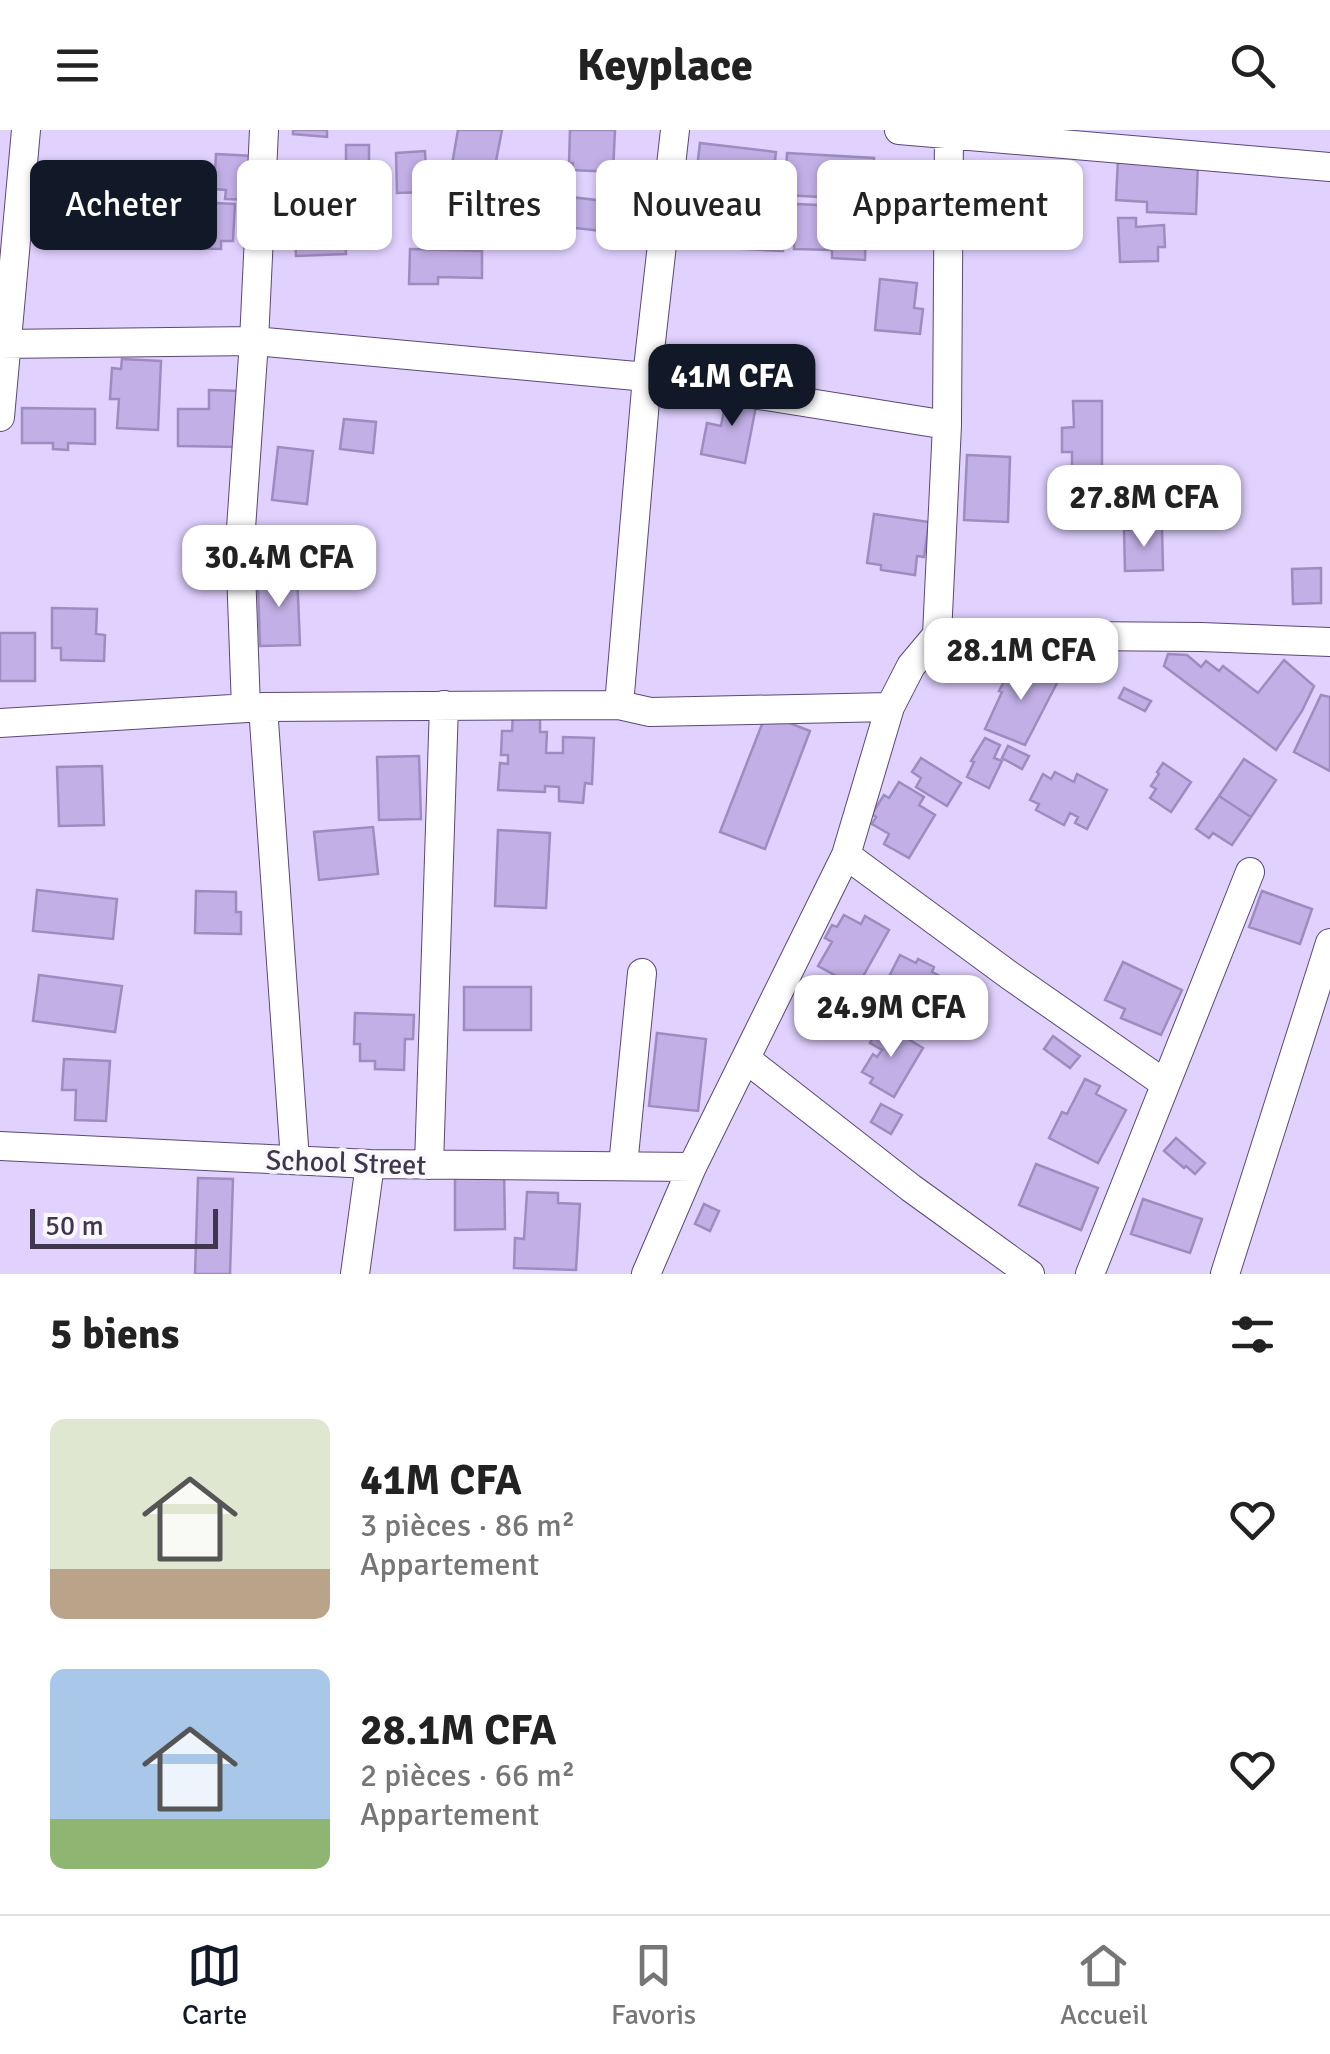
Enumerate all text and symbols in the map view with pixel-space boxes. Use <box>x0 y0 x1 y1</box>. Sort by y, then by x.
icon: menu <box>50 38 105 93</box>
text: Keyplace <box>577 38 753 93</box>
icon: search <box>1225 38 1280 93</box>
chip: Acheter <box>30 160 217 250</box>
chip: Louer <box>237 160 392 250</box>
chip: Filtres <box>412 160 576 250</box>
chip: Nouveau <box>596 160 797 250</box>
chip: Appartement <box>817 160 1083 250</box>
pin: 41M CFA <box>640 344 824 429</box>
text: 41M CFA <box>670 357 794 396</box>
pin: 27.8M CFA <box>1030 465 1258 550</box>
text: 27.8M CFA <box>1069 478 1219 517</box>
pin: 30.4M CFA <box>165 525 393 610</box>
text: 30.4M CFA <box>204 538 354 577</box>
pin: 28.1M CFA <box>907 618 1135 703</box>
text: 28.1M CFA <box>946 631 1096 670</box>
pin: 24.9M CFA <box>777 975 1005 1060</box>
text: 24.9M CFA <box>816 988 966 1027</box>
street label: School Street <box>265 1143 427 1183</box>
scale bar <box>30 1204 218 1248</box>
text: 50 m <box>45 1209 104 1243</box>
icon: filters <box>1225 1307 1280 1362</box>
text: 5 biens <box>50 1309 179 1360</box>
text: 41M CFA <box>360 1455 522 1506</box>
icon: home <box>130 1459 250 1579</box>
icon: heart <box>1225 1492 1280 1547</box>
text: 3 pièces · 86 m² <box>360 1506 575 1545</box>
text: Appartement <box>360 1545 539 1584</box>
text: 28.1M CFA <box>360 1705 556 1756</box>
icon: home <box>130 1709 250 1829</box>
icon: heart <box>1225 1742 1280 1797</box>
text: 2 pièces · 66 m² <box>360 1756 575 1795</box>
text: Appartement <box>360 1795 539 1834</box>
tab: Carte <box>182 1938 247 2032</box>
tab: Favoris <box>611 1938 696 2032</box>
tab: Accueil <box>1060 1938 1148 2032</box>

